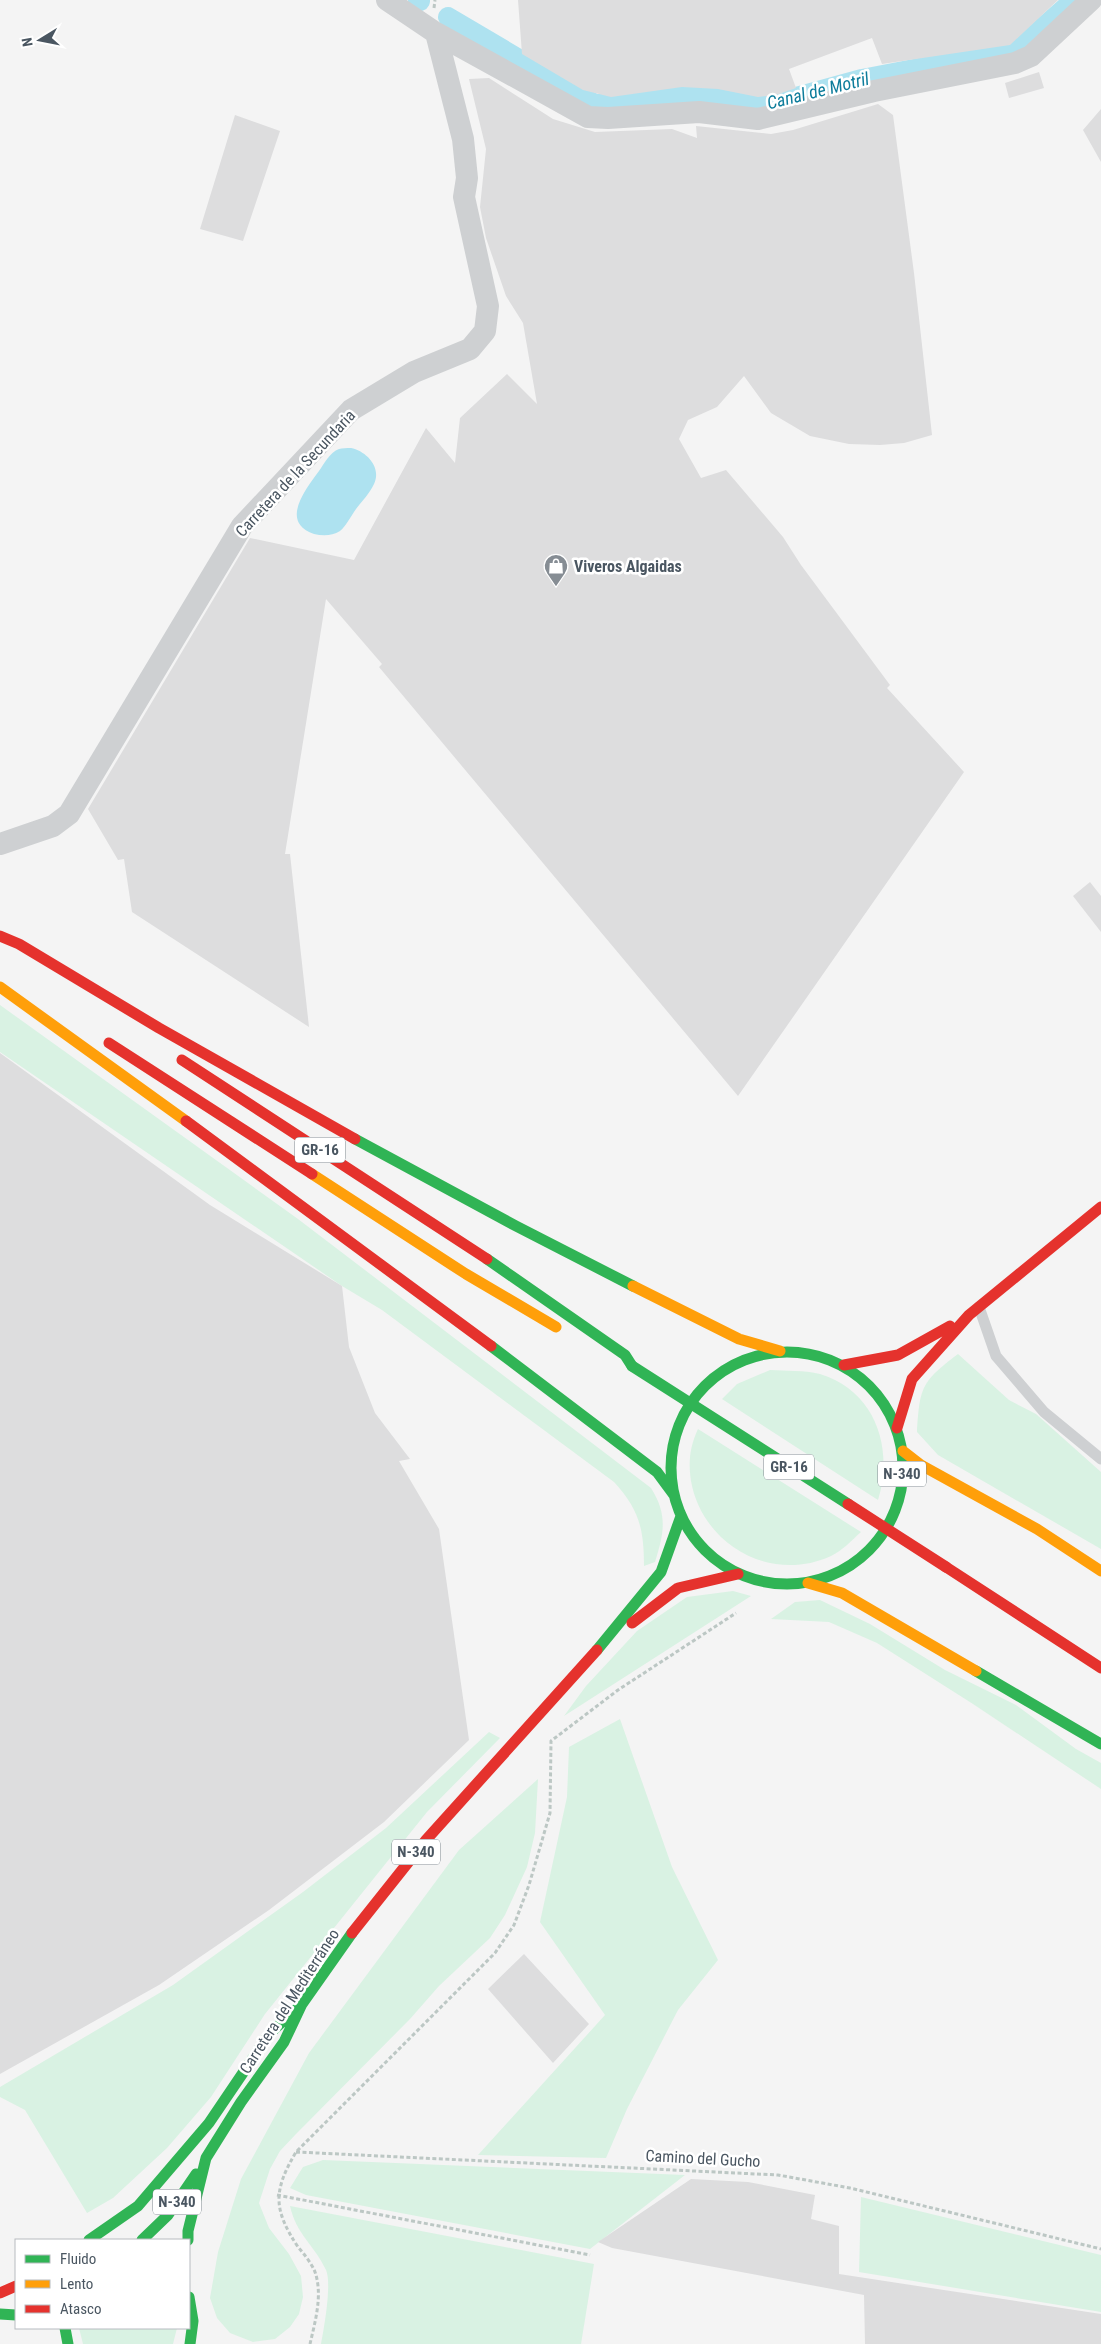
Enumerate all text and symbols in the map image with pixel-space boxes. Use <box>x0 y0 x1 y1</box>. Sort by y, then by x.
north arrow <box>15 15 65 65</box>
text: N <box>19 37 36 48</box>
water label: Canal de Motril <box>765 67 872 113</box>
street label: Carretera de la Secundaria <box>232 406 359 541</box>
shop icon: Viveros Algaidas <box>543 553 569 587</box>
place label: Viveros Algaidas <box>574 557 682 576</box>
road number: GR-16 <box>295 1138 345 1162</box>
road number: GR-16 <box>764 1454 814 1480</box>
road number: N-340 <box>878 1462 926 1486</box>
road number: N-340 <box>392 1840 440 1864</box>
street label: Carretera del Mediterráneo <box>236 1925 343 2077</box>
street label: Camino del Gucho <box>645 2146 761 2171</box>
road number: N-340 <box>153 2190 201 2214</box>
legend <box>15 2239 190 2329</box>
text: Fluido <box>60 2250 96 2268</box>
text: Lento <box>60 2275 93 2293</box>
text: Atasco <box>60 2300 101 2318</box>

